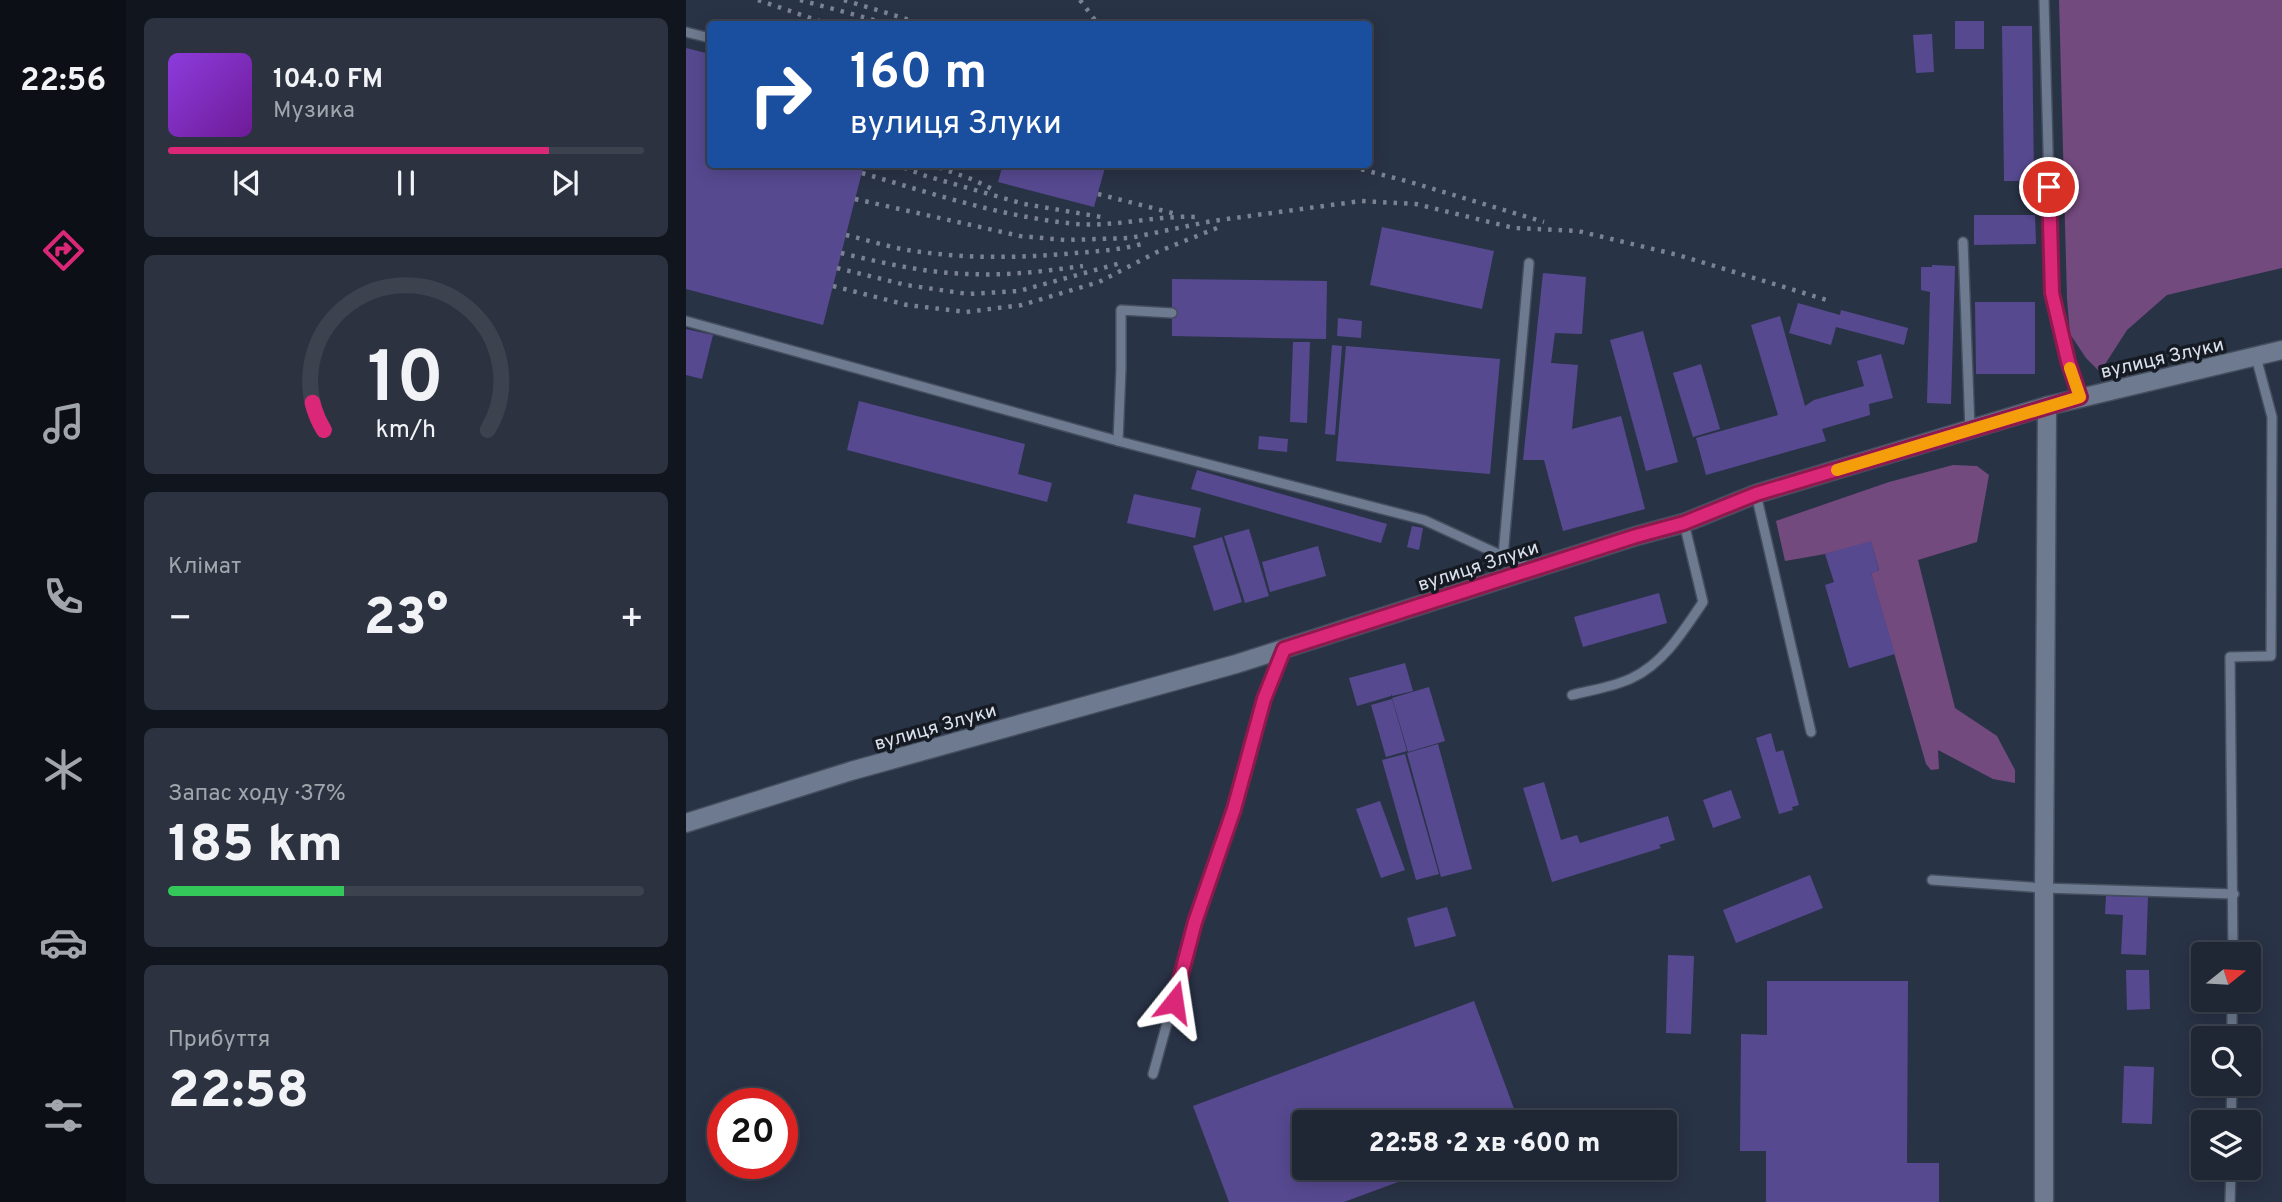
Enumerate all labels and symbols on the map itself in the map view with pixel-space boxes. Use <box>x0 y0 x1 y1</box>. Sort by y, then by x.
pin <box>2019 157 2079 217</box>
street label: вулиця Злуки <box>2098 333 2226 385</box>
street label: вулиця Злуки <box>1415 536 1542 598</box>
street label: вулиця Злуки <box>872 699 999 757</box>
north arrow <box>2191 942 2261 1012</box>
position arrow <box>1137 965 1211 1039</box>
speed limit sign: 20 <box>707 1088 798 1179</box>

